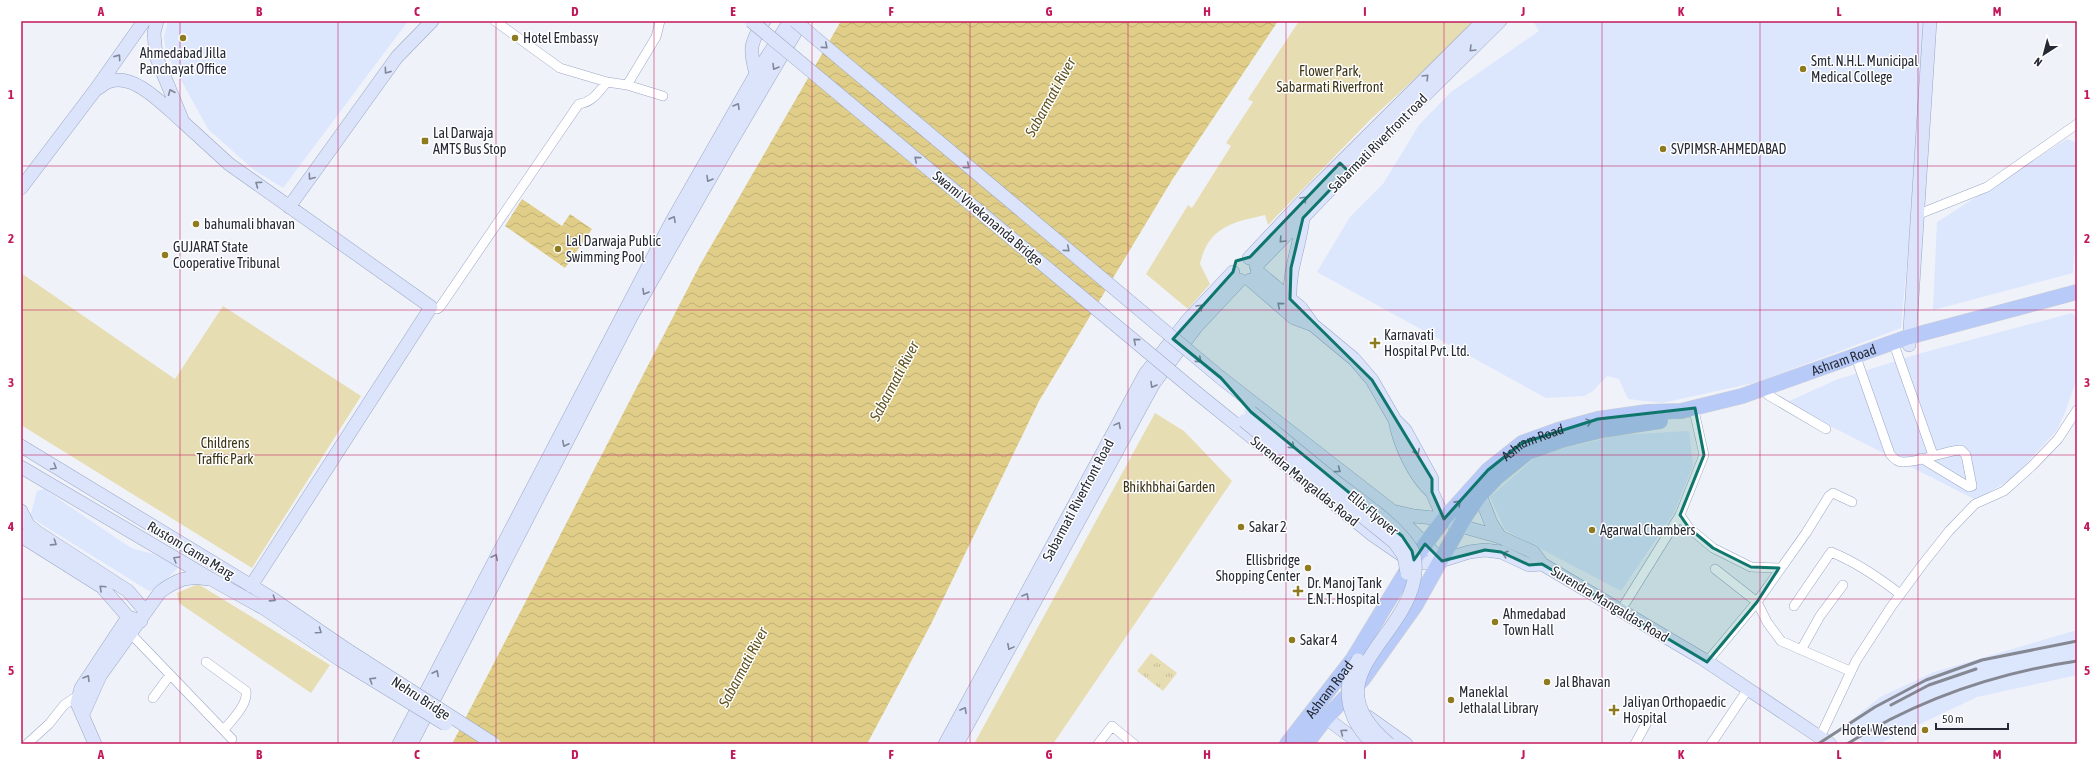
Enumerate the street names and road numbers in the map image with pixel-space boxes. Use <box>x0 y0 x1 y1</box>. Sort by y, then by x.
street label: Sabarmati Riverfront road <box>1325 90 1431 196</box>
street label: Swami Vivekananda Bridge <box>930 167 1046 269</box>
street label: Ashram Road <box>1809 341 1878 379</box>
street label: Ashram Road <box>1498 421 1566 464</box>
street label: Surendra Mangaldas Road <box>1248 433 1362 529</box>
street label: Sabarmati Riverfront Road <box>1039 436 1117 564</box>
street label: Ellis Flyover <box>1345 487 1402 539</box>
street label: Rustom Cama Marg <box>145 518 237 582</box>
street label: Surendra Mangaldas Road <box>1548 563 1672 645</box>
street label: Ashram Road <box>1302 658 1356 721</box>
street label: Nehru Bridge <box>389 673 453 723</box>

